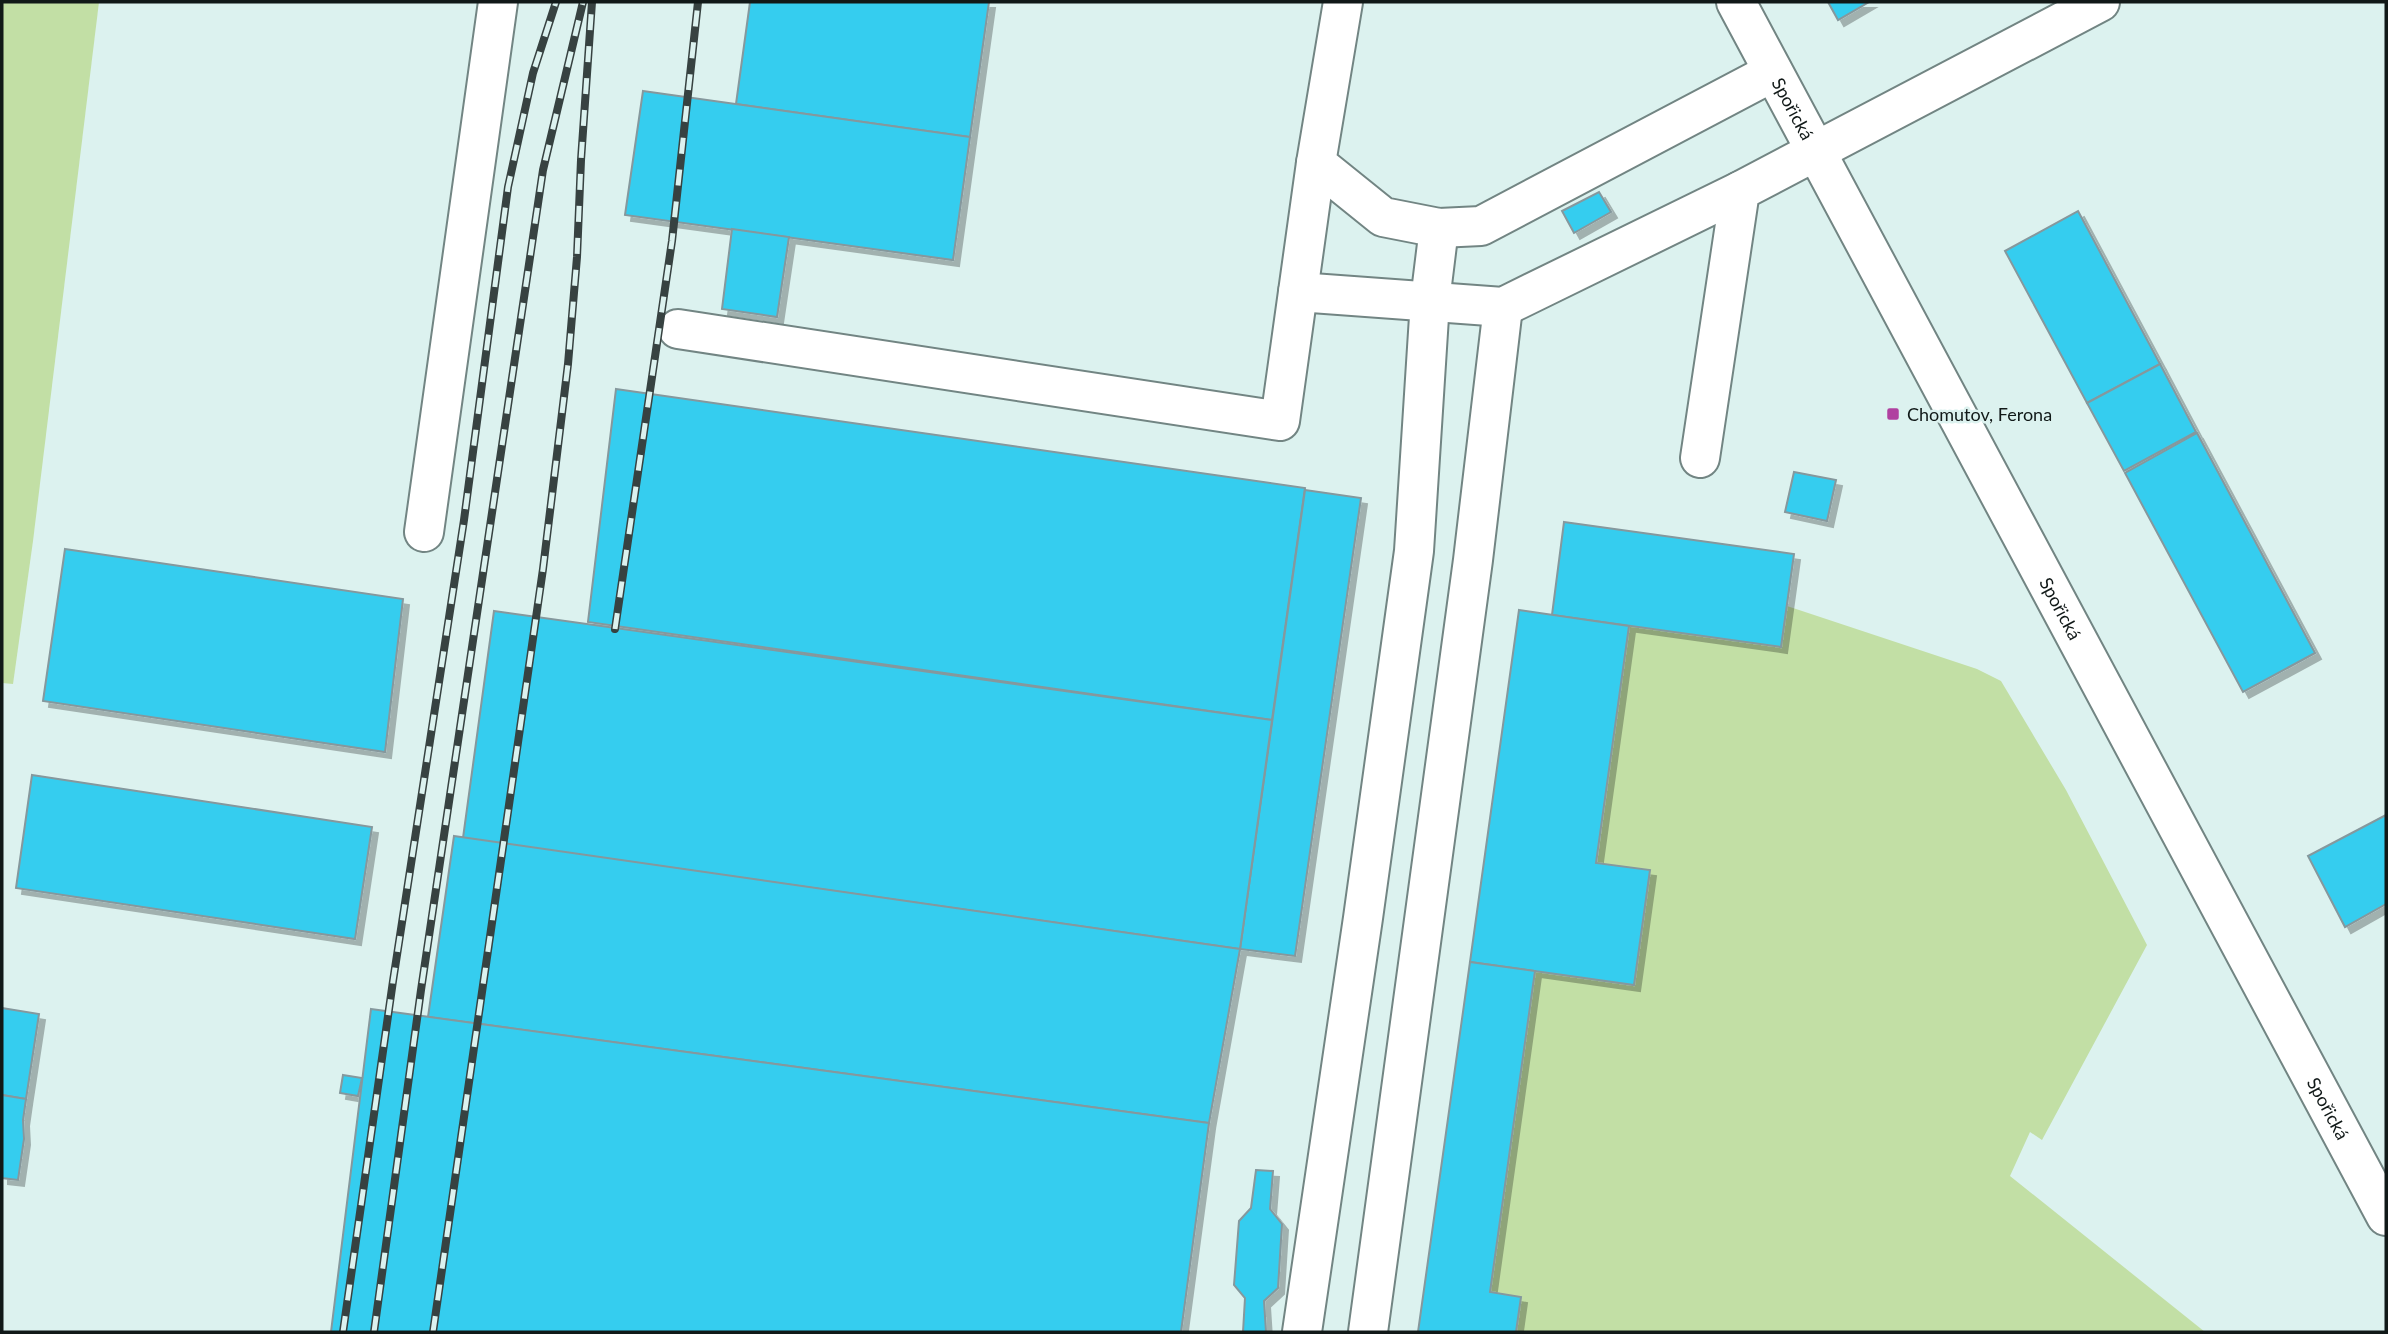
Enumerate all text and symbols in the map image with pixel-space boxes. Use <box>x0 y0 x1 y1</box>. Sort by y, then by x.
street label: Spořická <box>1767 74 1819 144</box>
place label: Chomutov, Ferona <box>1907 403 2052 425</box>
marker: Chomutov, Ferona <box>1885 406 1901 422</box>
street label: Spořická <box>2035 574 2086 643</box>
street label: Spořická <box>2303 1073 2354 1143</box>

